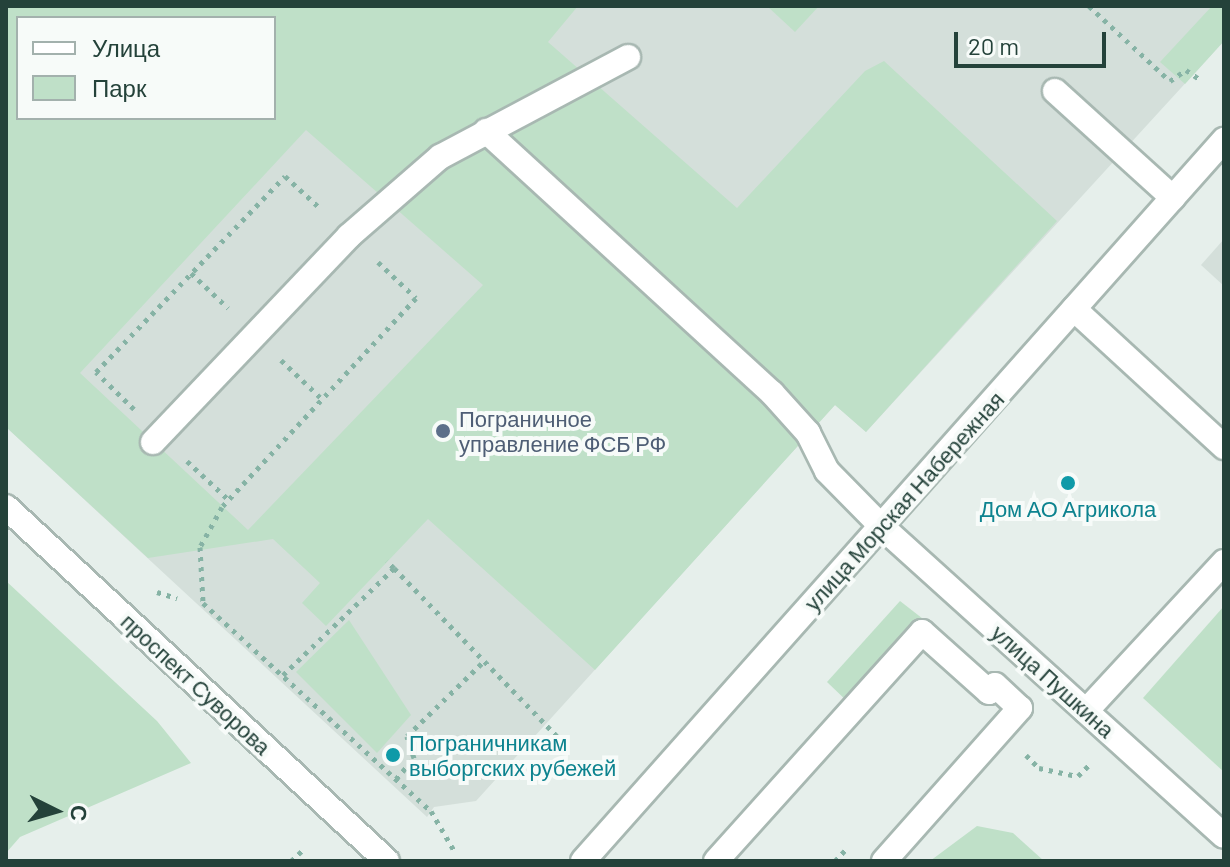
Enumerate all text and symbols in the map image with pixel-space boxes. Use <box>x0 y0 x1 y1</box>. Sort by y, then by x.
legend <box>16 16 276 120</box>
scale bar <box>958 16 1110 66</box>
text: 20 m <box>968 31 1019 60</box>
text: Улица <box>92 33 160 62</box>
text: Парк <box>92 73 146 102</box>
street label: улица Морская Набережная <box>799 386 1009 616</box>
place label: Пограничное управление ФСБ РФ <box>459 405 666 456</box>
marker: Пограничное управление ФСБ РФ <box>434 422 452 440</box>
marker: Дом АО Агрикола <box>1059 474 1077 492</box>
place label: Дом АО Агрикола <box>980 496 1156 522</box>
street label: проспект Суворова <box>116 608 276 760</box>
street label: улица Пушкина <box>986 619 1120 743</box>
place label: Пограничникам выборгских рубежей <box>409 729 616 780</box>
marker: Пограничникам выборгских рубежей <box>384 746 402 764</box>
north arrow <box>16 771 96 851</box>
text: С <box>66 804 94 822</box>

